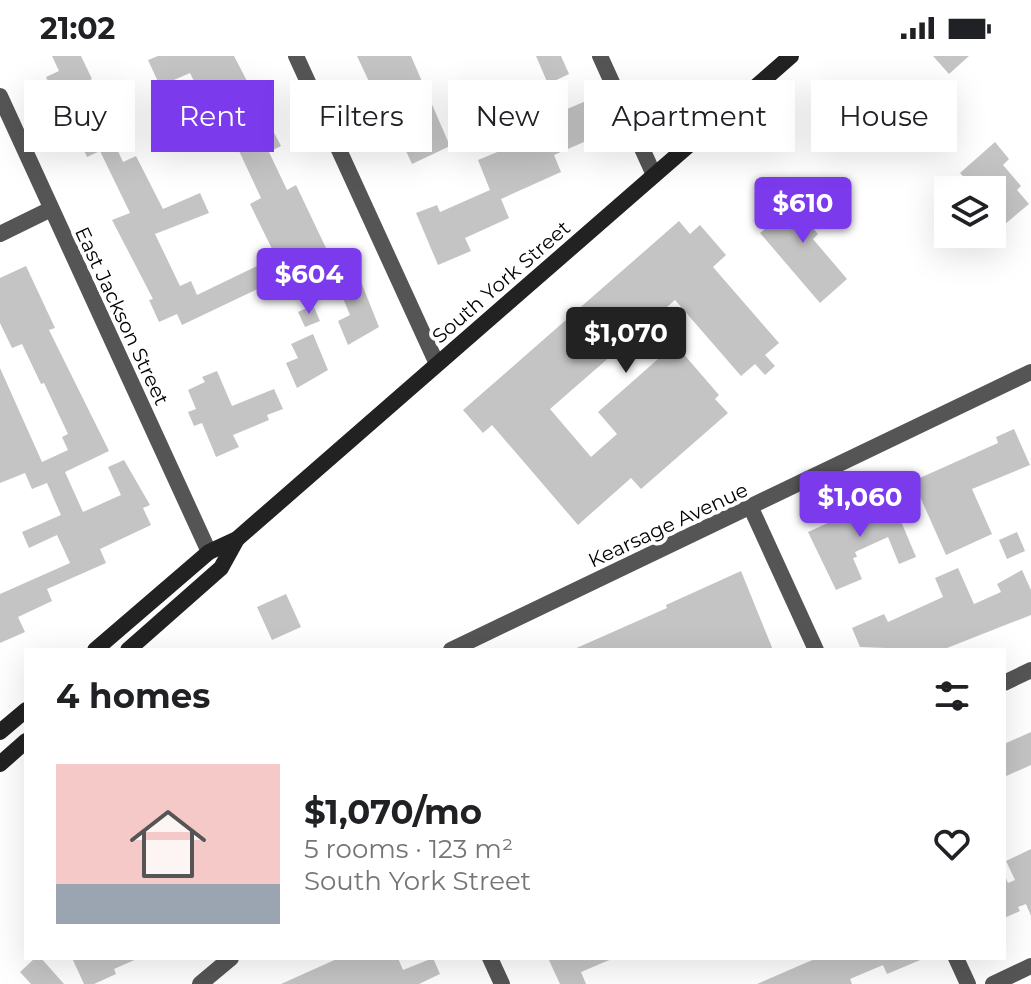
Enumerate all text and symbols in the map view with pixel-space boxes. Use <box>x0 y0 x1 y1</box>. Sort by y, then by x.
text: 21:02 <box>40 10 115 47</box>
chip: Buy <box>24 80 135 152</box>
chip: Rent <box>151 80 274 152</box>
chip: Filters <box>290 80 432 152</box>
chip: New <box>448 80 568 152</box>
chip: Apartment <box>584 80 795 152</box>
chip: House <box>811 80 957 152</box>
map controls <box>934 176 1006 248</box>
button: layers <box>934 176 1006 248</box>
pin: $610 <box>756 177 850 245</box>
text: $610 <box>773 187 834 219</box>
street label: South York Street <box>427 216 575 348</box>
street label: East Jackson Street <box>70 223 174 409</box>
pin: $604 <box>262 248 356 316</box>
text: $604 <box>275 258 343 290</box>
pin: $1,070 <box>561 307 691 375</box>
text: $1,070 <box>584 317 668 349</box>
pin: $1,060 <box>795 471 925 539</box>
street label: Kearsage Avenue <box>584 477 752 573</box>
text: $1,060 <box>818 481 902 513</box>
icon: filters <box>930 674 974 718</box>
text: 4 homes <box>56 675 210 717</box>
text: $1,070/mo <box>304 791 482 833</box>
icon: home <box>120 796 216 892</box>
icon: heart <box>930 822 974 866</box>
text: 5 rooms · 123 m² <box>304 833 513 865</box>
text: South York Street <box>304 865 531 897</box>

